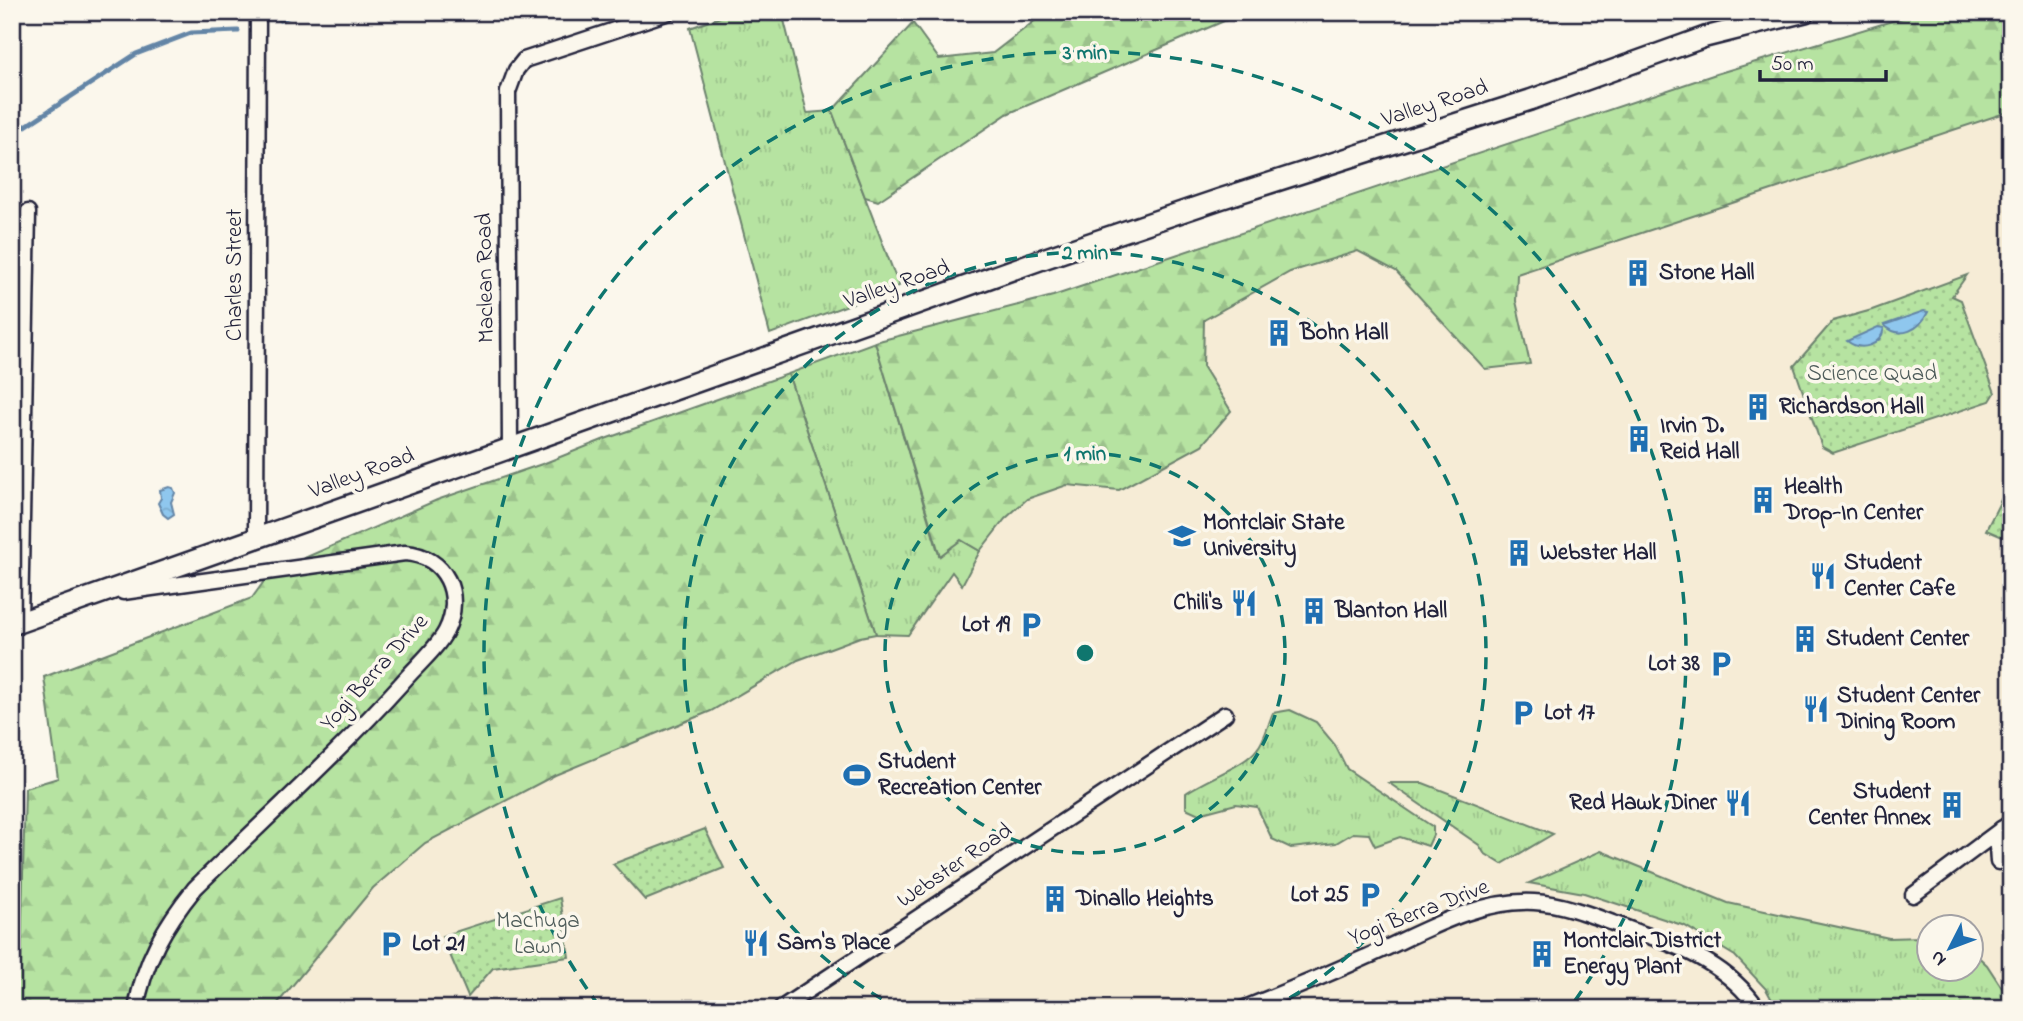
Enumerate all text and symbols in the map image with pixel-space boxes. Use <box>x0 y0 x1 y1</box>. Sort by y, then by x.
scale bar <box>1760 38 1886 82</box>
text: 3 min <box>1062 39 1107 69</box>
text: 50 m <box>1771 50 1814 80</box>
street label: Valley Road <box>1377 71 1493 139</box>
street label: Charles Street <box>219 208 252 341</box>
street label: Maclean Road <box>468 213 504 343</box>
text: 2 min <box>1061 239 1108 269</box>
street label: Valley Road <box>839 251 955 321</box>
place label: Stone Hall <box>1659 257 1754 290</box>
building icon: Stone Hall <box>1623 258 1653 288</box>
place label: Bohn Hall <box>1299 317 1388 350</box>
building icon: Bohn Hall <box>1264 318 1294 348</box>
park label: Science Quad <box>1807 358 1937 391</box>
place label: Richardson Hall <box>1779 391 1924 424</box>
building icon: Richardson Hall <box>1743 392 1773 422</box>
place label: Irvin D. Reid Hall <box>1660 410 1739 469</box>
building icon: Irvin D. Reid Hall <box>1624 424 1654 454</box>
street label: Valley Road <box>304 440 420 511</box>
text: 1 min <box>1064 440 1106 470</box>
place label: Health Drop-In Center <box>1783 471 1924 530</box>
building icon: Health Drop-In Center <box>1748 485 1778 515</box>
place label: Montclair State University <box>1203 507 1345 568</box>
school or university icon: Montclair State University <box>1167 521 1197 551</box>
place label: Webster Hall <box>1540 537 1657 570</box>
building icon: Webster Hall <box>1504 538 1534 568</box>
place label: Student Center Cafe <box>1844 547 1956 606</box>
restaurant icon: Student Center Cafe <box>1808 561 1838 591</box>
place label: Chili's <box>1173 587 1223 620</box>
restaurant icon: Chili's <box>1229 588 1259 618</box>
place label: Blanton Hall <box>1334 595 1447 628</box>
building icon: Blanton Hall <box>1299 596 1329 626</box>
street label: Yogi Berra Drive <box>313 606 438 740</box>
place label: Lot 19 <box>962 609 1011 642</box>
parking icon: Lot 19 <box>1016 610 1046 640</box>
place label: Student Center <box>1826 623 1970 656</box>
building icon: Student Center <box>1790 624 1820 654</box>
centre of rings <box>1073 641 1097 665</box>
place label: Lot 38 <box>1648 648 1700 681</box>
parking icon: Lot 38 <box>1706 649 1736 679</box>
place label: Student Center Dining Room <box>1836 680 1981 741</box>
restaurant icon: Student Center Dining Room <box>1801 694 1831 724</box>
place label: Lot 17 <box>1544 697 1595 730</box>
parking icon: Lot 17 <box>1508 698 1538 728</box>
place label: Student Recreation Center <box>878 746 1042 805</box>
sports icon: Student Recreation Center <box>842 760 872 790</box>
place label: Student Center Annex <box>1808 776 1931 835</box>
place label: Red Hawk Diner <box>1569 787 1718 820</box>
restaurant icon: Red Hawk Diner <box>1723 788 1753 818</box>
building icon: Student Center Annex <box>1937 790 1967 820</box>
street label: Webster Road <box>891 815 1019 917</box>
street label: Yogi Berra Drive <box>1344 871 1495 956</box>
place label: Lot 25 <box>1290 879 1349 912</box>
parking icon: Lot 25 <box>1355 880 1385 910</box>
place label: Dinallo Heights <box>1075 883 1214 918</box>
building icon: Dinallo Heights <box>1040 884 1070 914</box>
park label: Machuga Lawn <box>496 905 580 964</box>
north arrow <box>1914 912 1984 982</box>
place label: Montclair District Energy Plant <box>1563 925 1721 986</box>
place label: Sam's Place <box>777 927 891 960</box>
place label: Lot 21 <box>412 928 465 961</box>
restaurant icon: Sam's Place <box>741 928 771 958</box>
parking icon: Lot 21 <box>376 929 406 959</box>
building icon: Montclair District Energy Plant <box>1527 939 1557 969</box>
text: N <box>1925 944 1954 972</box>

